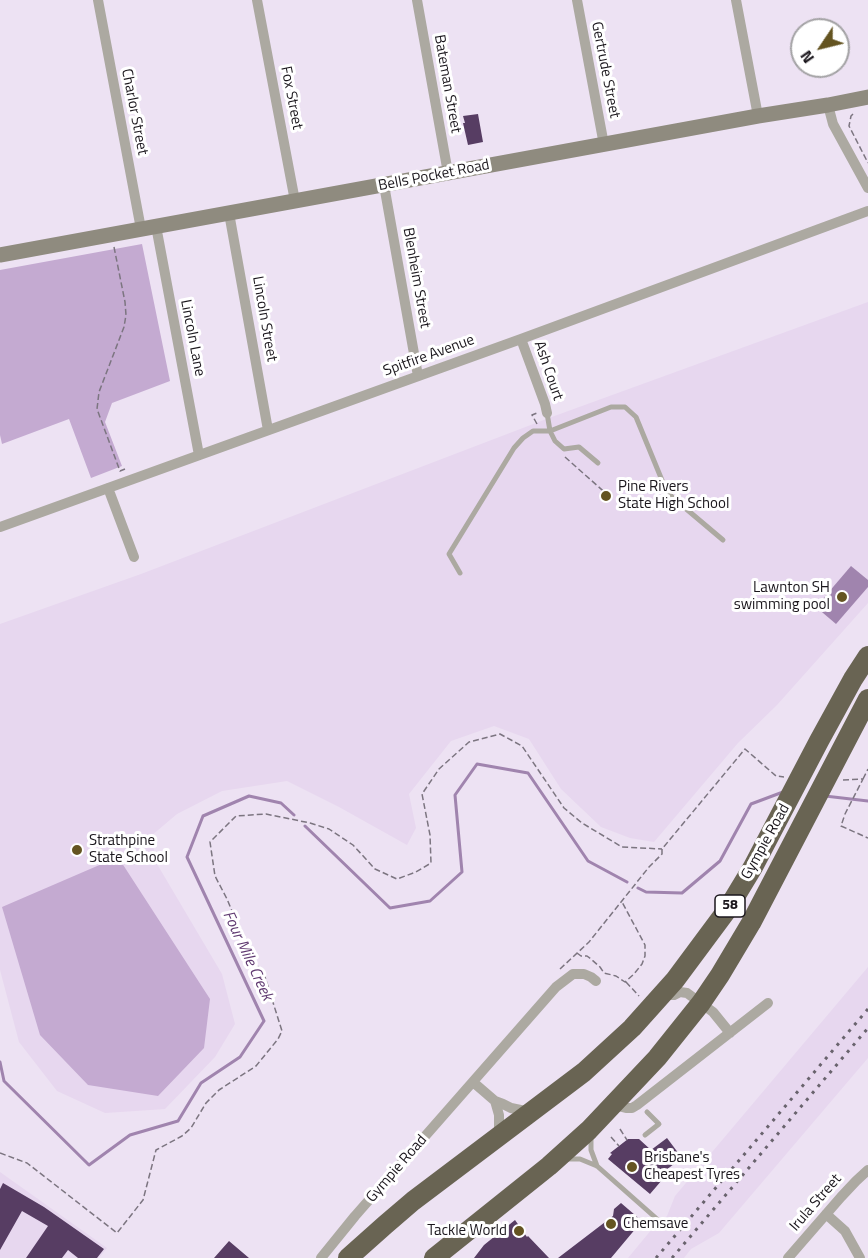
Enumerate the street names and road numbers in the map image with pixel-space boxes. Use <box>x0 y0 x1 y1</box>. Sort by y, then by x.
street label: Gertrude Street <box>587 20 623 120</box>
street label: Bateman Street <box>429 33 465 135</box>
street label: Fox Street <box>276 65 306 131</box>
street label: Charlor Street <box>117 67 151 157</box>
street label: Bells Pocket Road <box>377 156 491 196</box>
street label: Blenheim Street <box>398 226 434 330</box>
street label: Lincoln Street <box>248 275 280 363</box>
street label: Lincoln Lane <box>176 298 208 378</box>
street label: Spitfire Avenue <box>381 331 477 381</box>
street label: Ash Court <box>529 339 567 403</box>
street label: Gympie Road <box>738 801 794 883</box>
road number: 58 <box>715 895 745 917</box>
street label: Gympie Road <box>363 1132 431 1206</box>
street label: Irula Street <box>786 1171 846 1235</box>

